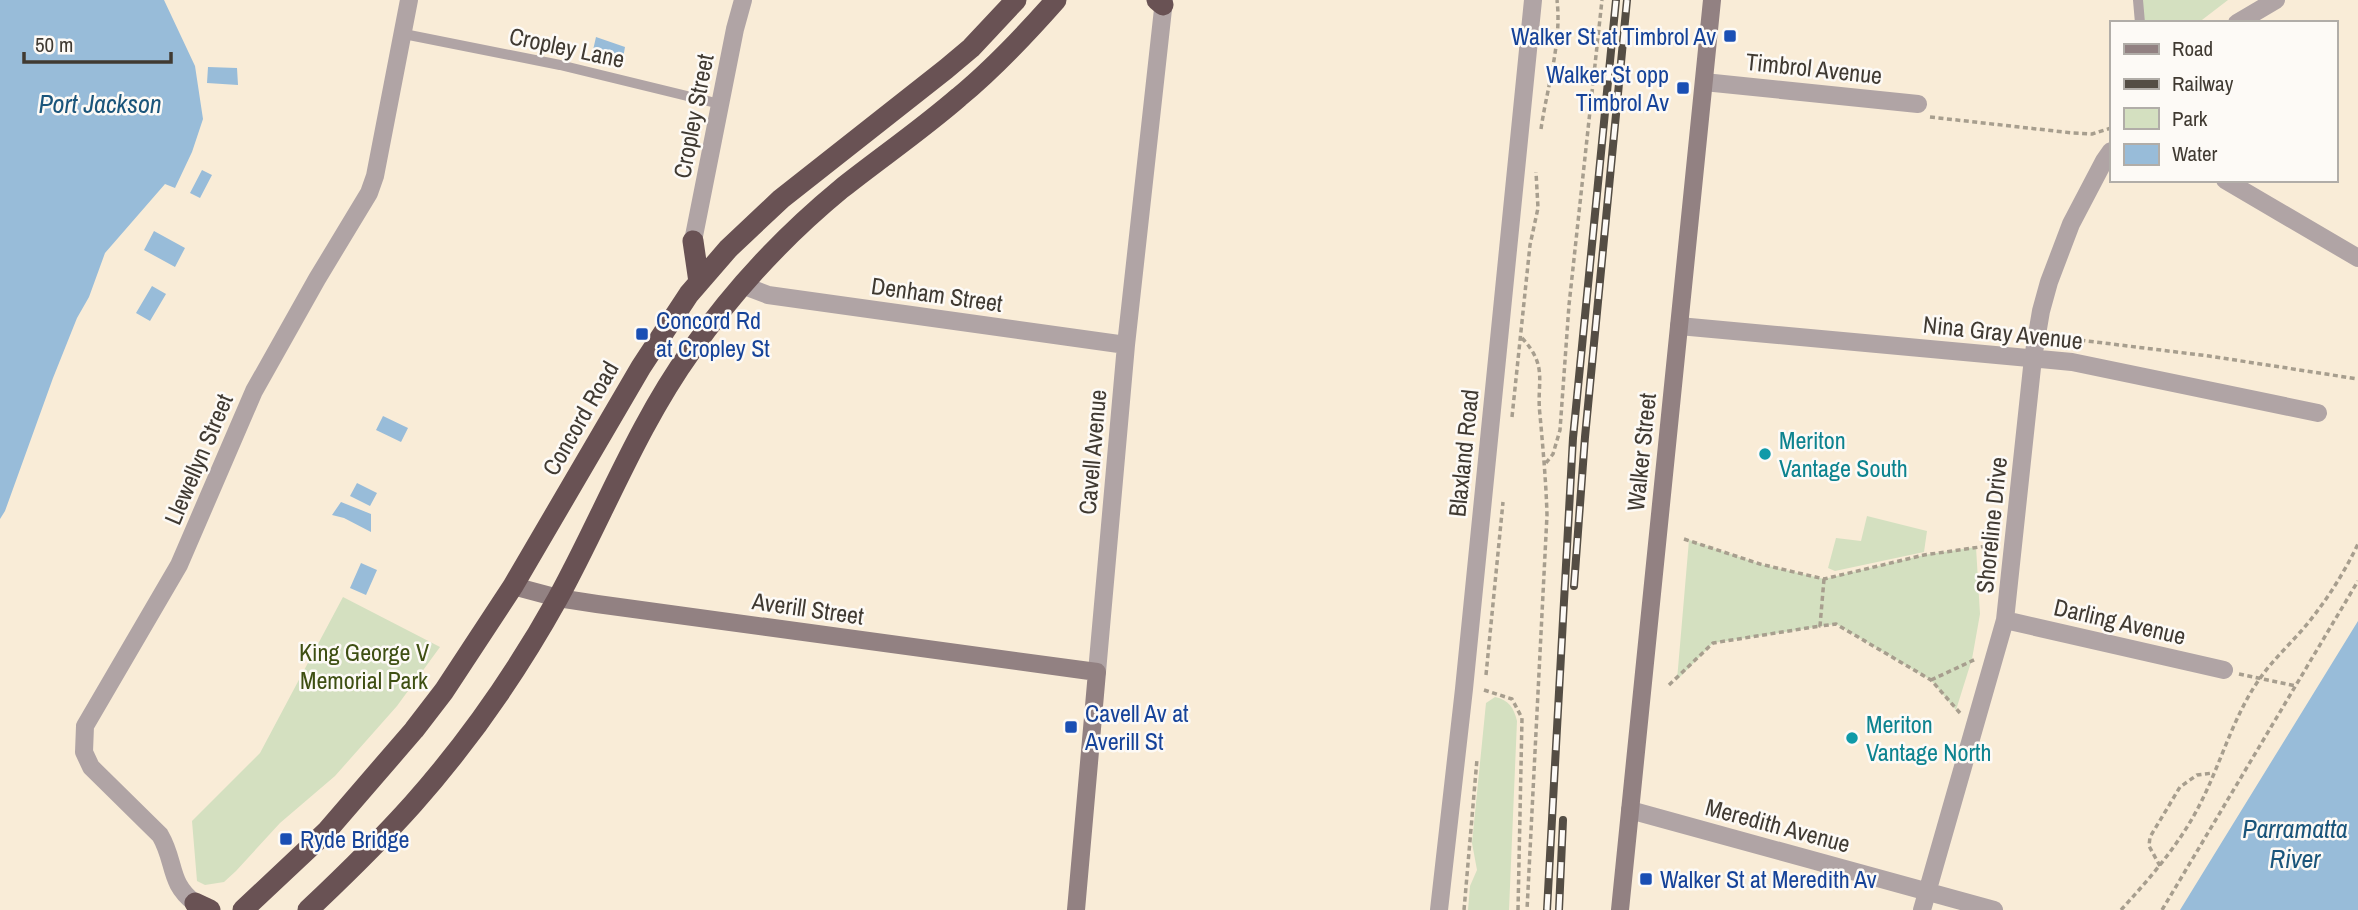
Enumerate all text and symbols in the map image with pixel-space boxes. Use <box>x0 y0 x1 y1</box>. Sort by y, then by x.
street label: Cropley Lane <box>506 19 628 75</box>
place label: Walker St at Timbrol Av <box>1511 20 1716 52</box>
scale bar <box>24 21 172 65</box>
legend <box>2110 21 2337 182</box>
marker: Walker St at Timbrol Av <box>1722 28 1738 44</box>
text: 50 m <box>35 30 73 59</box>
text: Road <box>2172 34 2213 63</box>
street label: Timbrol Avenue <box>1744 45 1884 91</box>
street label: Cropley Street <box>665 51 721 181</box>
place label: Walker St opp Timbrol Av <box>1546 58 1669 118</box>
text: Railway <box>2172 69 2234 98</box>
marker: Walker St opp Timbrol Av <box>1675 80 1691 96</box>
water label: Port Jackson <box>38 86 162 121</box>
text: Park <box>2172 104 2208 133</box>
text: Water <box>2172 139 2218 168</box>
street label: Denham Street <box>869 269 1005 319</box>
place label: Concord Rd at Cropley St <box>656 304 770 364</box>
street label: Nina Gray Avenue <box>1922 308 2084 356</box>
marker: Concord Rd at Cropley St <box>634 326 650 342</box>
street label: Concord Road <box>534 355 626 481</box>
street label: Llewellyn Street <box>156 388 240 529</box>
street label: Cavell Avenue <box>1071 388 1113 516</box>
street label: Blaxland Road <box>1440 388 1486 518</box>
street label: Walker Street <box>1619 391 1663 513</box>
place label: Meriton Vantage South <box>1779 424 1908 484</box>
marker: Meriton Vantage South <box>1757 446 1773 462</box>
street label: Shoreline Drive <box>1968 455 2014 595</box>
street label: Averill Street <box>749 584 866 632</box>
street label: Darling Avenue <box>2051 590 2189 652</box>
park label: King George V Memorial Park <box>299 636 429 696</box>
place label: Cavell Av at Averill St <box>1084 697 1189 757</box>
place label: Meriton Vantage North <box>1866 708 1991 768</box>
marker: Cavell Av at Averill St <box>1063 719 1079 735</box>
marker: Meriton Vantage North <box>1844 730 1860 746</box>
street label: Meredith Avenue <box>1702 790 1854 860</box>
water label: Parramatta River <box>2242 811 2348 876</box>
place label: Ryde Bridge <box>300 823 409 855</box>
marker: Ryde Bridge <box>278 831 294 847</box>
place label: Walker St at Meredith Av <box>1660 863 1877 895</box>
marker: Walker St at Meredith Av <box>1638 871 1654 887</box>

